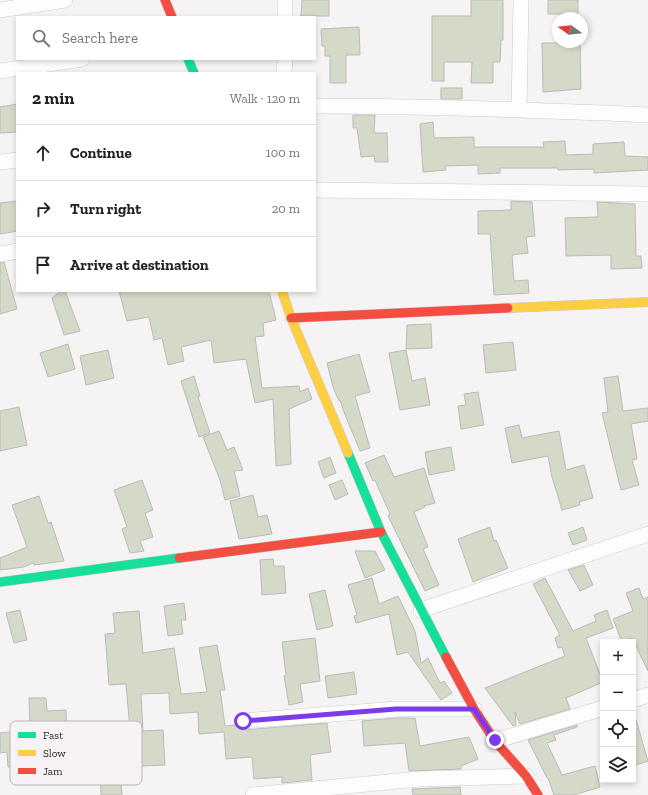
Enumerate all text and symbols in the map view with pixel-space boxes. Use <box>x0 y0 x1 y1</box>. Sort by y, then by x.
north arrow <box>552 12 588 48</box>
search box <box>16 16 316 60</box>
icon: search <box>30 27 52 49</box>
text: Search here <box>62 29 138 47</box>
text: 2 min <box>32 88 74 108</box>
text: Walk · 120 m <box>230 91 300 106</box>
icon: ahead <box>32 142 54 164</box>
text: Continue <box>70 144 132 162</box>
text: 100 m <box>266 145 300 160</box>
icon: right <box>32 198 54 220</box>
text: Turn right <box>70 200 141 218</box>
text: 20 m <box>272 201 300 216</box>
icon: arrive <box>32 254 54 276</box>
text: Arrive at destination <box>70 256 209 274</box>
map controls <box>600 639 636 783</box>
button: + <box>600 639 636 675</box>
button: − <box>600 675 636 711</box>
button: locate <box>600 711 636 747</box>
route start <box>234 712 252 730</box>
legend <box>10 721 142 785</box>
text: Fast <box>43 729 64 742</box>
route end <box>486 731 504 749</box>
text: Slow <box>43 747 66 760</box>
button: layers <box>600 747 636 783</box>
text: Jam <box>43 765 63 778</box>

